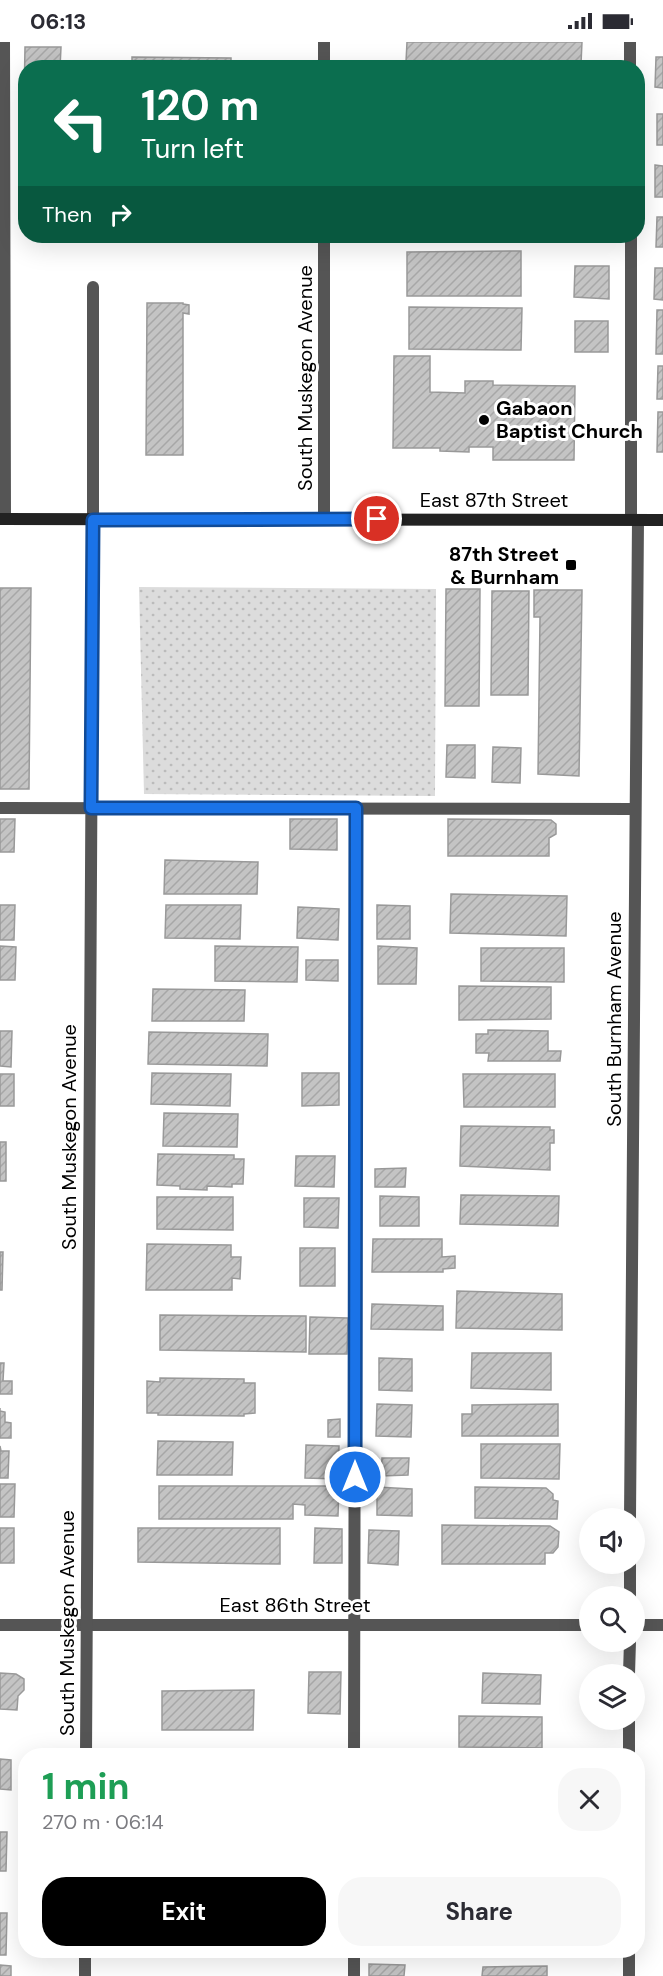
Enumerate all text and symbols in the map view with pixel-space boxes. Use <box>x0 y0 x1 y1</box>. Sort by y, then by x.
text: 06:13 <box>30 7 86 36</box>
text: 120 m <box>141 78 259 133</box>
icon: left <box>42 84 120 162</box>
text: Turn left <box>141 131 244 166</box>
icon: right <box>104 198 137 231</box>
text: Then <box>42 200 92 229</box>
street label: South Muskegon Avenue <box>292 265 318 491</box>
place label: Gabaon Baptist Church <box>496 395 643 444</box>
marker: Gabaon Baptist Church <box>477 413 491 427</box>
street label: East 87th Street <box>420 487 568 513</box>
pin <box>351 493 402 544</box>
icon: arrive <box>360 502 393 535</box>
place label: 87th Street & Burnham <box>449 541 559 590</box>
marker: 87th Street & Burnham <box>564 558 578 572</box>
street label: South Burnham Avenue <box>601 911 627 1127</box>
street label: South Muskegon Avenue <box>56 1024 82 1250</box>
position arrow <box>323 1445 387 1509</box>
map controls <box>579 1508 645 1730</box>
button: sound <box>579 1508 645 1574</box>
street label: South Muskegon Avenue <box>54 1510 80 1736</box>
button: search <box>579 1586 645 1652</box>
street label: East 86th Street <box>220 1592 371 1618</box>
button: layers <box>579 1664 645 1730</box>
text: 1 min <box>42 1763 130 1810</box>
button: close <box>558 1768 621 1831</box>
text: 270 m · 06:14 <box>42 1809 164 1835</box>
button: Exit <box>42 1877 326 1946</box>
button: Share <box>338 1877 621 1946</box>

